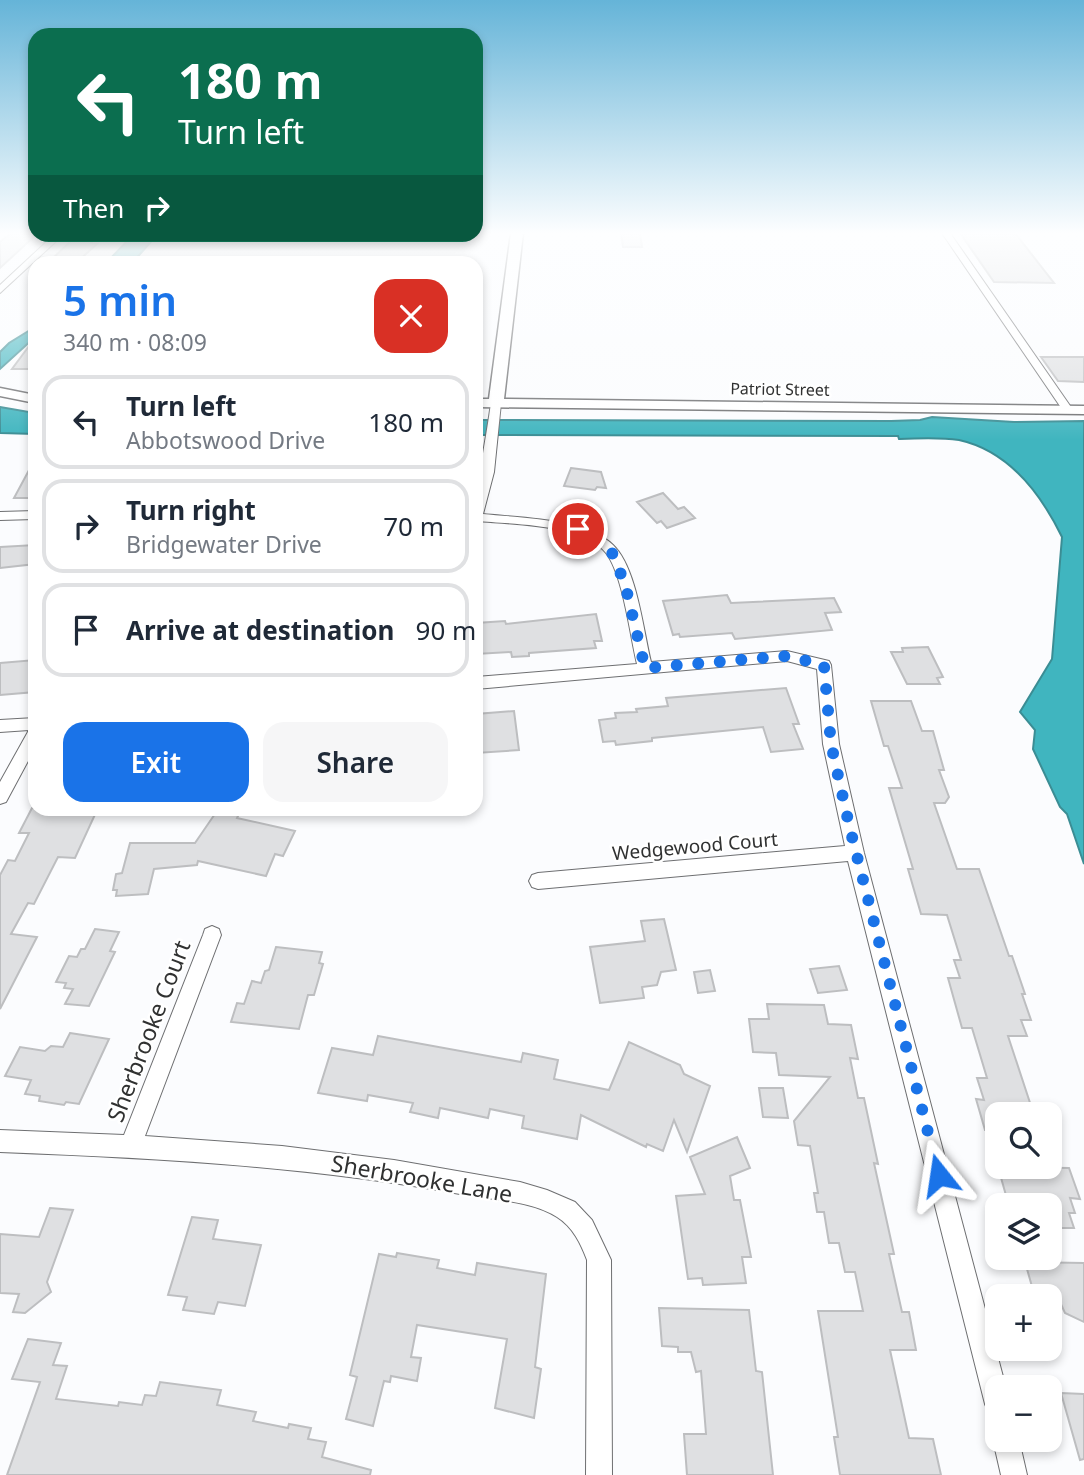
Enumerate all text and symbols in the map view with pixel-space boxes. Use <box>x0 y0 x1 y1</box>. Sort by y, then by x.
text: 180 m <box>178 47 323 113</box>
icon: left <box>63 56 154 147</box>
text: Turn left <box>178 110 304 153</box>
icon: right <box>138 189 176 227</box>
text: Then <box>63 190 124 226</box>
text: 5 min <box>63 271 177 328</box>
button: close <box>374 279 448 353</box>
text: 340 m · 08:09 <box>63 326 207 358</box>
street label: Patriot Street <box>730 377 830 401</box>
text: Turn left <box>126 388 237 424</box>
icon: left <box>67 403 105 441</box>
text: 180 m <box>368 404 444 440</box>
text: Abbotswood Drive <box>126 424 325 456</box>
text: Turn right <box>126 492 256 528</box>
pin <box>548 499 608 559</box>
icon: right <box>67 507 105 545</box>
text: 70 m <box>383 508 444 544</box>
icon: arrive <box>559 510 597 548</box>
text: Bridgewater Drive <box>126 528 322 560</box>
icon: arrive <box>67 611 105 649</box>
text: Arrive at destination <box>126 612 395 648</box>
text: 90 m <box>416 612 476 648</box>
button: Exit <box>63 722 249 802</box>
button: Share <box>263 722 448 802</box>
street label: Wedgewood Court <box>611 826 779 866</box>
street label: Sherbrooke Court <box>99 936 197 1126</box>
map controls <box>985 1102 1062 1452</box>
button: search <box>985 1102 1062 1179</box>
position arrow <box>902 1138 976 1212</box>
street label: Sherbrooke Lane <box>329 1146 515 1210</box>
button: layers <box>985 1193 1062 1270</box>
button: + <box>985 1284 1062 1361</box>
button: − <box>985 1375 1062 1452</box>

